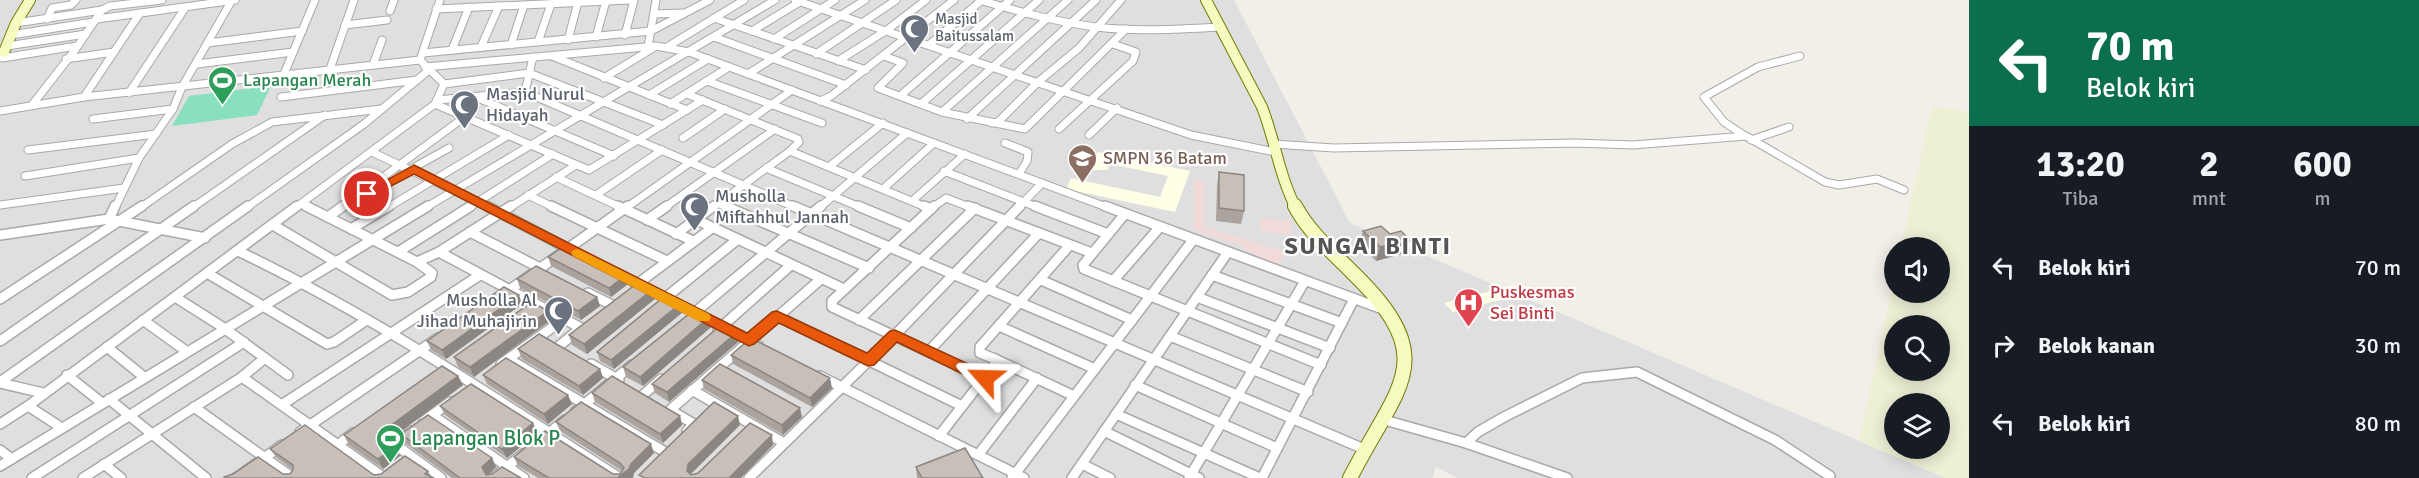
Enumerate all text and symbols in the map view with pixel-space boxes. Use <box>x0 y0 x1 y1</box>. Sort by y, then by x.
place label: Masjid Baitussalam <box>935 10 1014 45</box>
mosque icon: Masjid Baitussalam <box>898 12 930 54</box>
text: 70 m <box>2086 21 2175 72</box>
icon: left <box>1987 24 2065 102</box>
sports icon: Lapangan Merah <box>206 64 238 106</box>
place label: Lapangan Merah <box>243 69 371 91</box>
text: Belok kiri <box>2086 72 2195 105</box>
place label: Masjid Nurul Hidayah <box>486 83 585 126</box>
mosque icon: Masjid Nurul Hidayah <box>449 88 481 130</box>
school or university icon: SMPN 36 Batam <box>1066 142 1098 184</box>
text: 13:20 <box>2036 142 2125 187</box>
text: 2 <box>2199 142 2219 187</box>
text: 600 <box>2293 142 2352 187</box>
place label: SMPN 36 Batam <box>1103 147 1227 169</box>
pin <box>341 168 392 219</box>
icon: arrive <box>350 177 383 210</box>
place label: Musholla Miftahhul Jannah <box>715 185 849 228</box>
text: Tiba <box>2063 186 2099 211</box>
text: mnt <box>2192 186 2226 211</box>
text: m <box>2315 186 2330 211</box>
mosque icon: Musholla Miftahhul Jannah <box>678 190 710 232</box>
district label: SUNGAI BINTI <box>1285 231 1451 261</box>
map controls <box>1884 237 1950 459</box>
button: sound <box>1884 237 1950 303</box>
icon: left <box>1987 251 2020 284</box>
text: Belok kiri <box>2038 254 2131 281</box>
text: 70 m <box>2355 254 2401 281</box>
place label: Puskesmas Sei Binti <box>1490 281 1575 324</box>
hospital icon: Puskesmas Sei Binti <box>1453 286 1485 328</box>
place label: Musholla Al Jihad Muhajirin <box>417 289 537 332</box>
mosque icon: Musholla Al Jihad Muhajirin <box>542 294 574 336</box>
button: search <box>1884 315 1950 381</box>
icon: right <box>1987 329 2020 362</box>
text: Belok kanan <box>2038 332 2155 359</box>
text: 30 m <box>2355 332 2401 359</box>
position arrow <box>953 346 1017 410</box>
button: layers <box>1884 393 1950 459</box>
icon: left <box>1987 407 2020 440</box>
text: Belok kiri <box>2038 410 2131 437</box>
text: 80 m <box>2355 410 2401 437</box>
sports icon: Lapangan Blok P <box>374 422 406 464</box>
place label: Lapangan Blok P <box>411 425 560 451</box>

